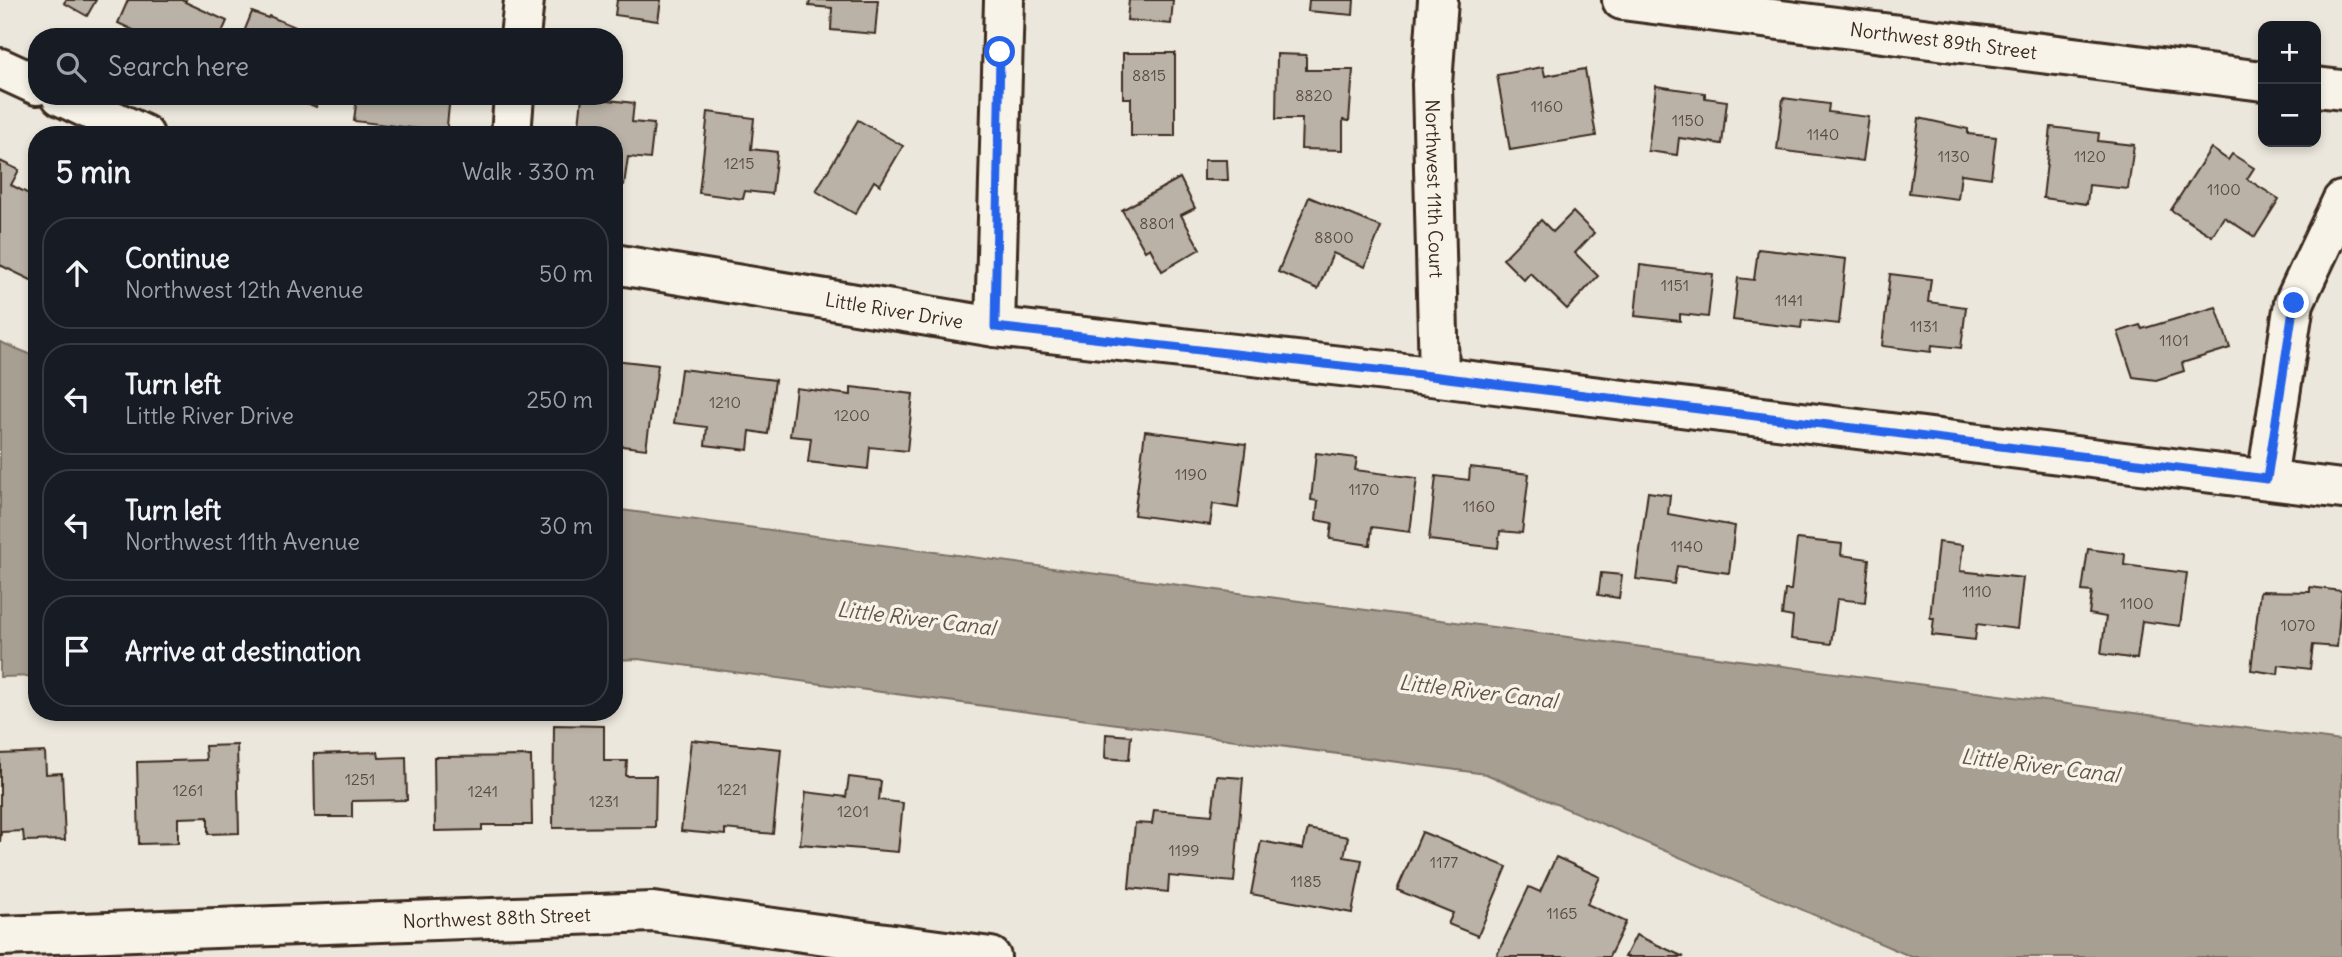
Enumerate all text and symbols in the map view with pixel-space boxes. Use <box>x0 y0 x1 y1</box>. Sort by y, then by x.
street label: Northwest 89th Street <box>1849 17 2038 64</box>
map controls <box>2258 21 2321 147</box>
button: + <box>2258 21 2321 84</box>
search box <box>28 28 623 105</box>
route start <box>984 36 1015 67</box>
icon: search <box>52 48 90 86</box>
text: Search here <box>108 50 249 83</box>
house number: 8815 <box>1132 65 1166 85</box>
button: − <box>2258 84 2321 147</box>
house number: 8820 <box>1295 85 1333 105</box>
house number: 1160 <box>1531 96 1563 116</box>
street label: Northwest 11th Court <box>1420 99 1449 278</box>
house number: 1150 <box>1672 110 1704 130</box>
house number: 1140 <box>1807 124 1839 144</box>
house number: 1130 <box>1938 146 1970 166</box>
house number: 1120 <box>2074 146 2106 166</box>
text: 5 min <box>56 153 131 191</box>
house number: 1215 <box>724 153 754 173</box>
text: Walk · 330 m <box>462 157 595 186</box>
house number: 1100 <box>2207 179 2241 199</box>
house number: 8801 <box>1139 213 1175 233</box>
house number: 8800 <box>1314 227 1354 247</box>
text: Continue <box>125 242 230 275</box>
icon: ahead <box>58 254 96 292</box>
text: 50 m <box>539 259 593 288</box>
text: Northwest 12th Avenue <box>125 275 363 304</box>
house number: 1151 <box>1661 275 1689 295</box>
street label: Little River Drive <box>823 287 965 334</box>
route end <box>2278 287 2309 318</box>
house number: 1141 <box>1775 290 1803 310</box>
house number: 1131 <box>1910 316 1938 336</box>
house number: 1101 <box>2159 330 2189 350</box>
text: Turn left <box>125 368 221 401</box>
icon: left <box>58 380 96 418</box>
text: 250 m <box>526 385 593 414</box>
house number: 1210 <box>709 392 741 412</box>
text: Little River Drive <box>125 401 294 430</box>
house number: 1200 <box>834 405 870 425</box>
house number: 1190 <box>1175 464 1207 484</box>
house number: 1170 <box>1348 479 1380 499</box>
text: Turn left <box>125 494 221 527</box>
house number: 1160 <box>1463 496 1495 516</box>
icon: left <box>58 506 96 544</box>
text: 30 m <box>539 511 593 540</box>
text: Northwest 11th Avenue <box>125 527 360 556</box>
house number: 1140 <box>1671 536 1703 556</box>
house number: 1110 <box>1962 581 1992 601</box>
house number: 1100 <box>2120 593 2154 613</box>
water label: Little River Canal <box>836 595 1000 642</box>
house number: 1070 <box>2280 615 2316 635</box>
icon: arrive <box>58 632 96 670</box>
text: Arrive at destination <box>125 635 361 668</box>
water label: Little River Canal <box>1398 668 1562 715</box>
water label: Little River Canal <box>1960 742 2124 789</box>
house number: 1251 <box>345 769 375 789</box>
house number: 1221 <box>717 779 747 799</box>
house number: 1261 <box>173 780 203 800</box>
house number: 1241 <box>468 781 498 801</box>
house number: 1231 <box>589 791 619 811</box>
house number: 1201 <box>837 801 869 821</box>
house number: 1199 <box>1168 840 1200 860</box>
house number: 1177 <box>1430 852 1458 872</box>
house number: 1185 <box>1290 871 1322 891</box>
street label: Northwest 88th Street <box>402 902 591 933</box>
house number: 1165 <box>1546 903 1578 923</box>

